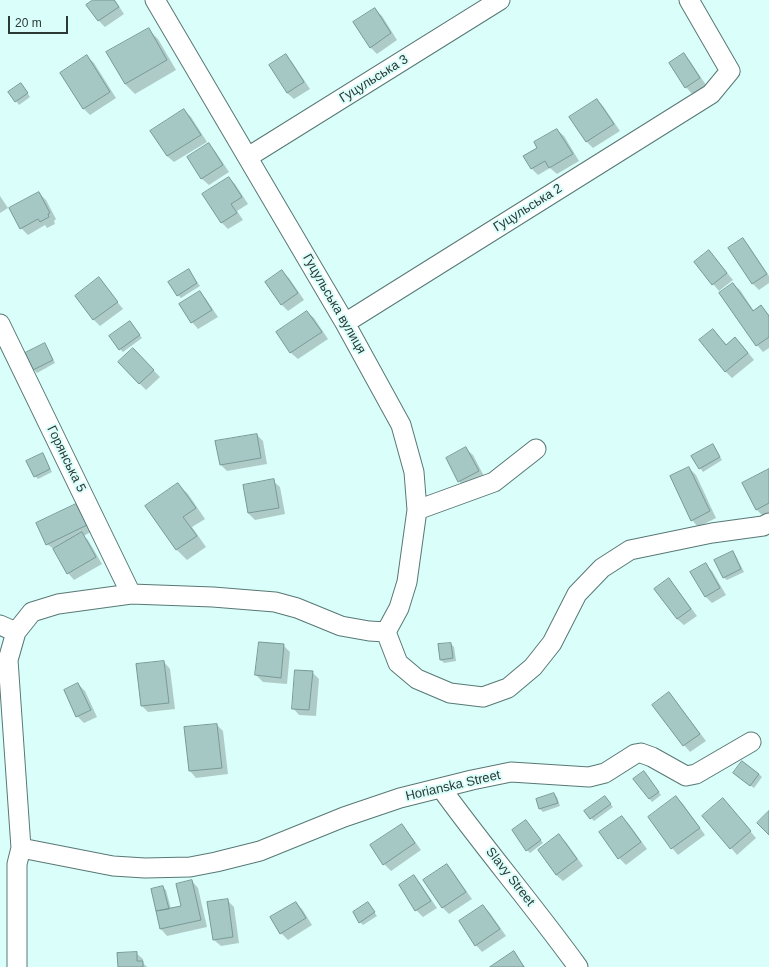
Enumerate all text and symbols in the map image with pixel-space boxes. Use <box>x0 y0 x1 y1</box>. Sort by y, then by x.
scale bar <box>10 8 70 34</box>
text: 20 m <box>15 16 42 30</box>
street label: Гуцульська 3 <box>337 52 411 106</box>
street label: Гуцульська 2 <box>491 181 565 235</box>
street label: Гуцульська вулиця <box>299 251 369 357</box>
street label: Горянська 5 <box>43 423 89 495</box>
street label: Horianska Street <box>404 768 502 804</box>
street label: Slavy Street <box>482 845 538 909</box>

